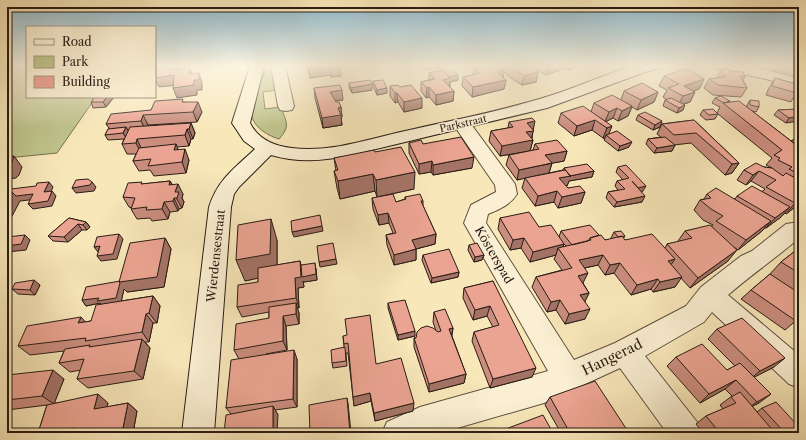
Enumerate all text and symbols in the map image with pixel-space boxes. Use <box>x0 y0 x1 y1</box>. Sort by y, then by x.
legend <box>26 26 156 98</box>
text: Road <box>62 34 92 49</box>
text: Park <box>62 54 89 69</box>
text: Building <box>62 74 110 89</box>
street label: Parkstraat <box>438 112 488 135</box>
street label: Wierdensestraat <box>203 208 228 304</box>
street label: Kösterspad <box>472 223 517 287</box>
street label: Hangerad <box>579 334 646 379</box>

